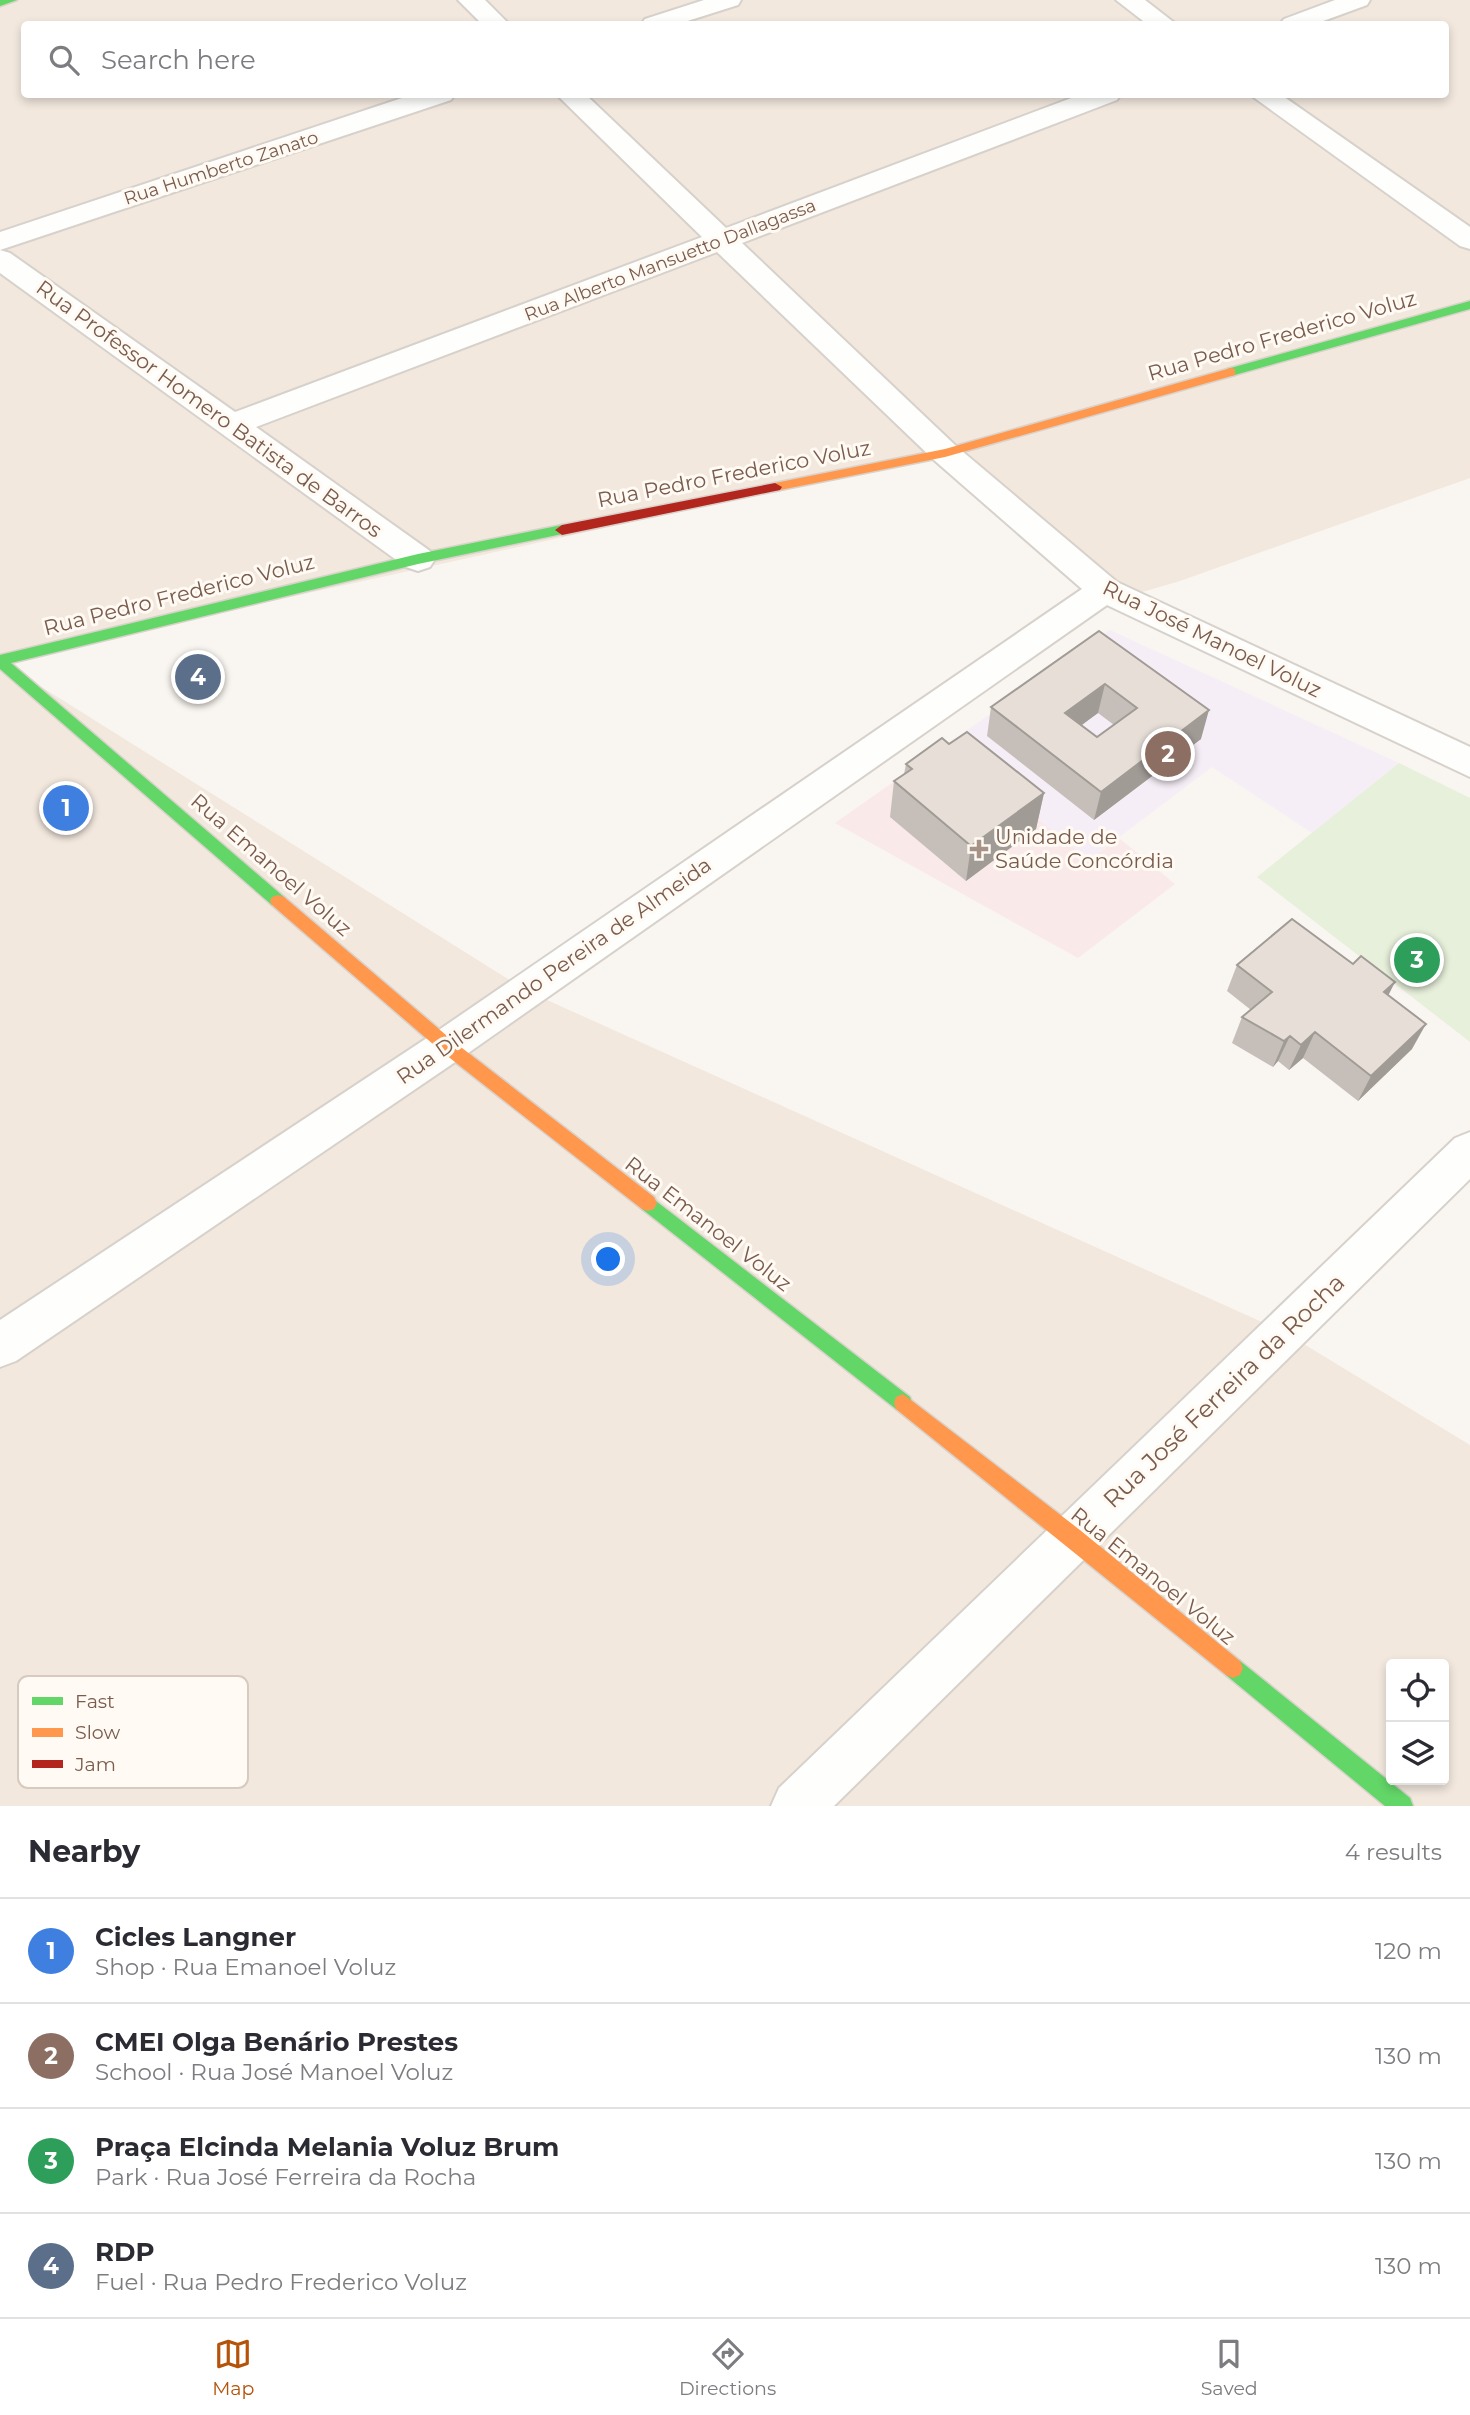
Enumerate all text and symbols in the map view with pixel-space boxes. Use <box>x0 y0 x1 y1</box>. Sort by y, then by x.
search box <box>21 21 1449 98</box>
icon: search <box>45 41 83 79</box>
text: Search here <box>101 44 256 76</box>
street label: Rua Humberto Zanato <box>121 126 321 210</box>
street label: Rua Alberto Mansuetto Dallagassa <box>521 194 819 326</box>
street label: Rua Professor Homero Batista de Barros <box>31 275 387 543</box>
street label: Rua Pedro Frederico Voluz <box>1145 285 1419 386</box>
street label: Rua Pedro Frederico Voluz <box>595 435 873 512</box>
street label: Rua Pedro Frederico Voluz <box>41 549 317 640</box>
street label: Rua José Manoel Voluz <box>1099 575 1326 702</box>
pin: 4 <box>175 651 221 703</box>
pin: 2 <box>1145 728 1191 780</box>
pin: 1 <box>43 782 89 834</box>
street label: Rua Emanoel Voluz <box>186 788 357 941</box>
place label: Unidade de Saúde Concórdia <box>995 824 1174 873</box>
marker: Unidade de Saúde Concórdia <box>969 839 989 859</box>
street label: Rua Dilermando Pereira de Almeida <box>392 852 716 1089</box>
pin: 3 <box>1394 934 1440 986</box>
street label: Rua Emanoel Voluz <box>620 1151 796 1296</box>
your location <box>591 1242 625 1276</box>
street label: Rua José Ferreira da Rocha <box>1097 1268 1350 1514</box>
street label: Rua Emanoel Voluz <box>1066 1502 1241 1650</box>
map controls <box>1386 1659 1449 1785</box>
button: locate <box>1386 1659 1449 1722</box>
legend <box>18 1676 248 1788</box>
text: Fast <box>75 1690 115 1713</box>
text: Slow <box>75 1721 120 1744</box>
button: layers <box>1386 1722 1449 1785</box>
text: Jam <box>74 1753 116 1776</box>
text: Nearby <box>28 1833 140 1870</box>
text: 4 results <box>1345 1838 1442 1866</box>
text: Cicles Langner <box>95 1921 296 1953</box>
text: 1 <box>46 1937 56 1965</box>
text: 120 m <box>1375 1937 1442 1965</box>
text: Shop · Rua Emanoel Voluz <box>95 1953 396 1981</box>
text: CMEI Olga Benário Prestes <box>95 2026 458 2058</box>
text: 2 <box>44 2042 58 2070</box>
text: 130 m <box>1375 2042 1442 2070</box>
text: School · Rua José Manoel Voluz <box>95 2058 453 2086</box>
text: Praça Elcinda Melania Voluz Brum <box>95 2131 559 2163</box>
text: 3 <box>44 2147 58 2175</box>
text: 130 m <box>1375 2147 1442 2175</box>
text: Park · Rua José Ferreira da Rocha <box>95 2163 476 2191</box>
text: RDP <box>95 2236 155 2268</box>
text: 4 <box>43 2252 59 2280</box>
text: 130 m <box>1375 2252 1442 2280</box>
text: Fuel · Rua Pedro Frederico Voluz <box>95 2268 467 2296</box>
tab: Map <box>212 2335 254 2400</box>
tab: Directions <box>679 2335 776 2400</box>
tab: Saved <box>1201 2335 1258 2400</box>

